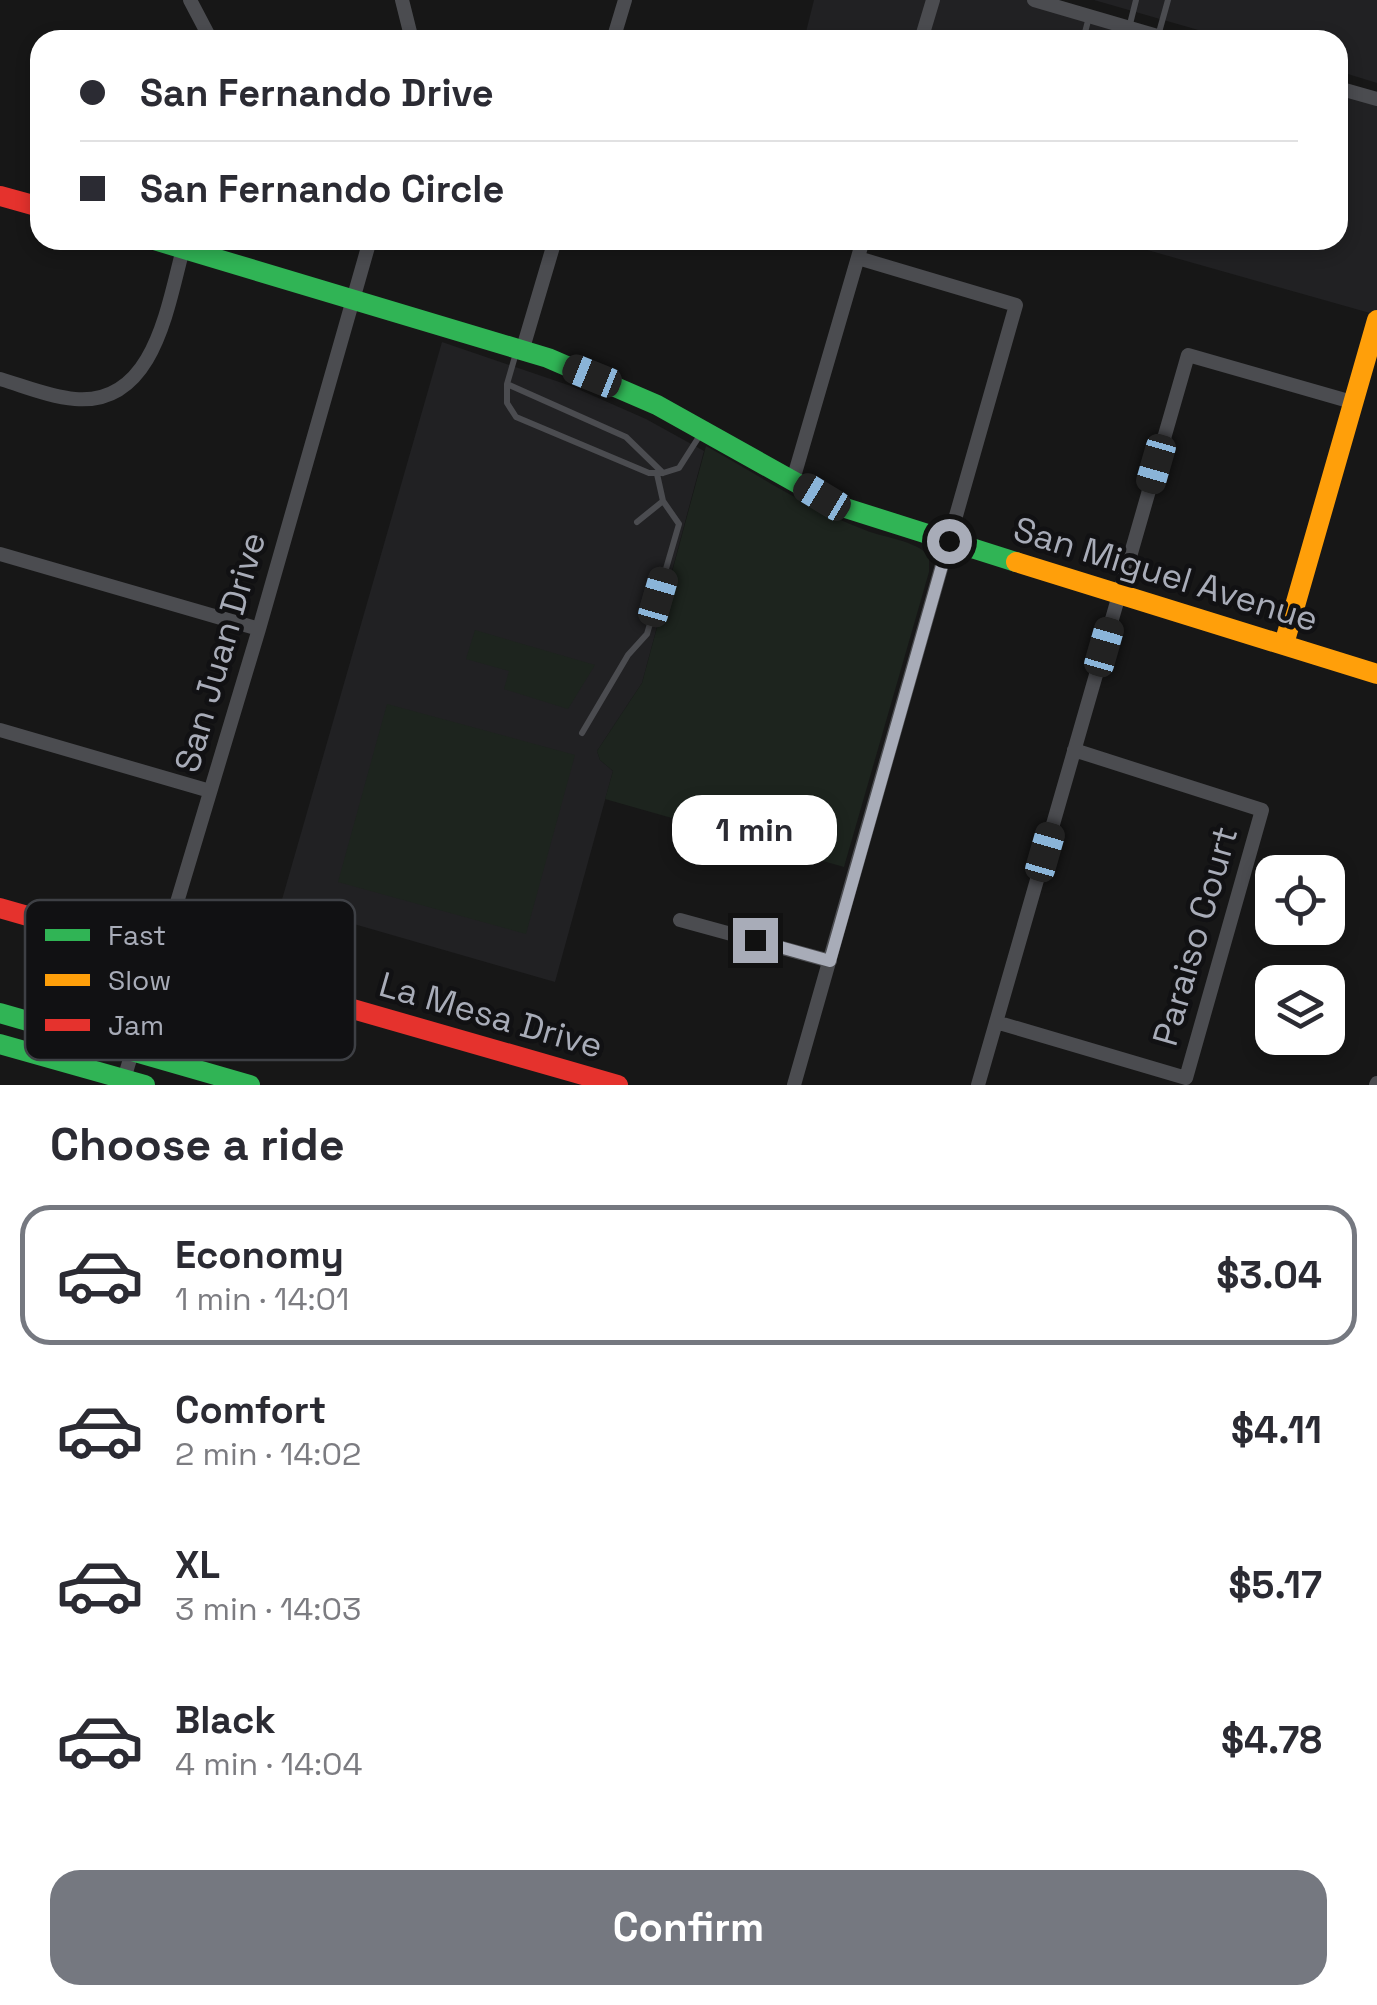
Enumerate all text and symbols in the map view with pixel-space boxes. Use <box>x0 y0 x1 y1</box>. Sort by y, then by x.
text: San Fernando Drive <box>140 69 494 117</box>
text: San Fernando Circle <box>140 165 504 213</box>
car <box>559 351 625 401</box>
car <box>1133 431 1179 497</box>
car <box>789 469 855 525</box>
street label: San Miguel Avenue <box>1008 507 1324 641</box>
route start <box>927 519 972 564</box>
street label: San Juan Drive <box>165 527 275 777</box>
car <box>635 564 681 630</box>
car <box>1081 614 1127 680</box>
callout: 1 min <box>672 795 838 865</box>
text: 1 min <box>715 810 794 850</box>
car <box>1022 819 1068 885</box>
street label: Paraiso Court <box>1143 821 1247 1051</box>
map controls <box>1255 855 1345 1055</box>
button: locate <box>1255 855 1345 945</box>
legend <box>25 900 355 1060</box>
text: Fast <box>108 917 166 953</box>
route end <box>733 918 778 963</box>
text: Slow <box>108 962 171 998</box>
street label: La Mesa Drive <box>374 962 608 1068</box>
button: layers <box>1255 965 1345 1055</box>
text: Jam <box>108 1007 164 1043</box>
text: Choose a ride <box>50 1116 345 1173</box>
icon: car <box>55 1230 145 1320</box>
text: Economy <box>175 1231 344 1279</box>
text: $3.04 <box>1216 1251 1322 1299</box>
text: 1 min · 14:01 <box>175 1279 349 1319</box>
icon: car <box>55 1385 145 1475</box>
text: Comfort <box>175 1386 326 1434</box>
text: $4.11 <box>1231 1406 1322 1454</box>
text: 2 min · 14:02 <box>175 1434 361 1474</box>
icon: car <box>55 1540 145 1630</box>
text: XL <box>175 1541 220 1589</box>
text: $5.17 <box>1229 1561 1322 1609</box>
text: 3 min · 14:03 <box>175 1589 361 1629</box>
icon: car <box>55 1695 145 1785</box>
text: Black <box>175 1696 276 1744</box>
text: $4.78 <box>1221 1716 1322 1764</box>
text: 4 min · 14:04 <box>175 1744 363 1784</box>
button: Confirm <box>50 1870 1327 1985</box>

